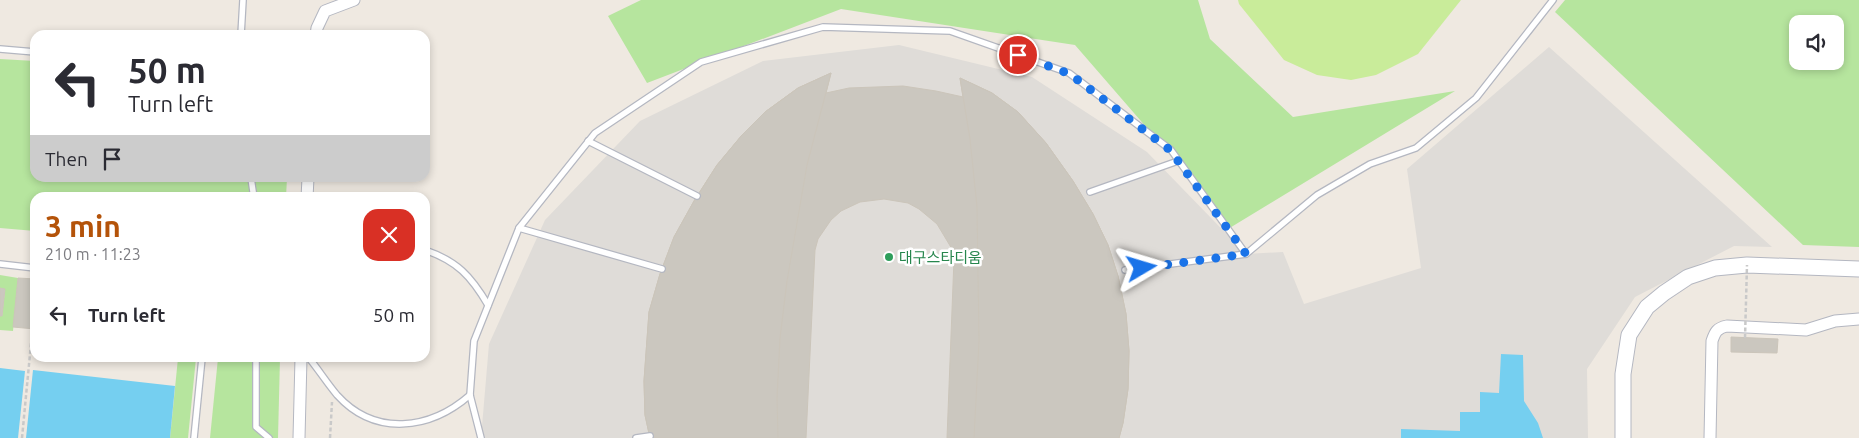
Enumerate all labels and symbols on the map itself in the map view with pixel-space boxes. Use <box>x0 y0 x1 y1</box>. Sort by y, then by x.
pin <box>997 34 1039 76</box>
position arrow <box>1115 241 1167 293</box>
place label: 대구스타디움 <box>899 249 982 266</box>
marker: 대구스타디움 <box>883 251 895 263</box>

